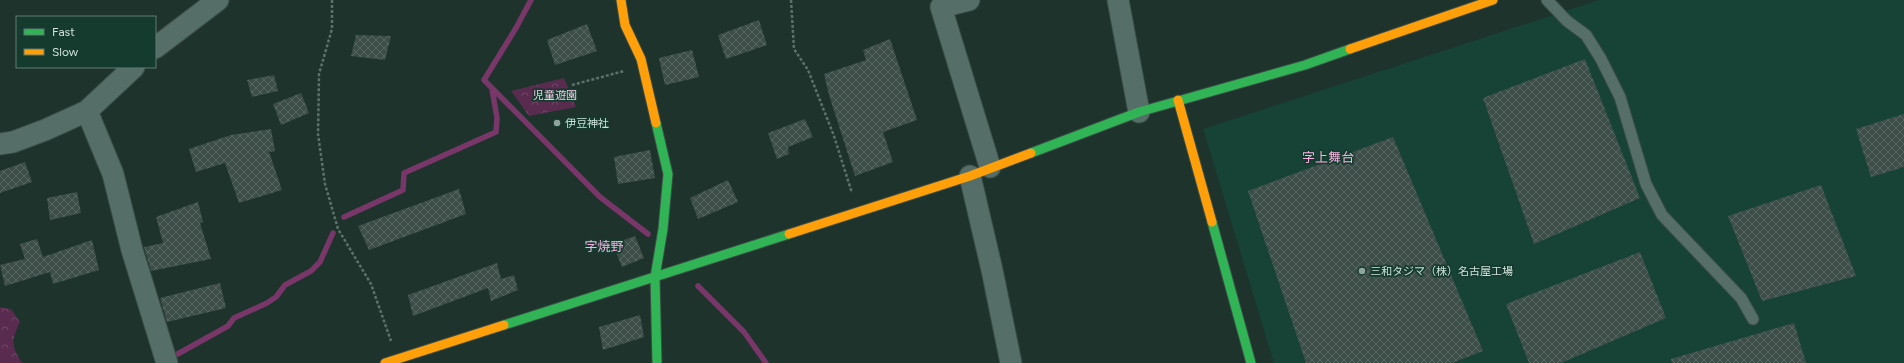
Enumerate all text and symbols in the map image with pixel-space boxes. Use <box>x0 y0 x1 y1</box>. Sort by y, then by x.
legend <box>16 16 156 68</box>
text: Fast <box>52 25 75 39</box>
text: Slow <box>52 45 79 59</box>
park label: 児童遊園 <box>533 89 577 102</box>
place label: 伊豆神社 <box>565 117 609 130</box>
marker: 伊豆神社 <box>552 118 562 128</box>
district label: 字上舞台 <box>1302 150 1354 165</box>
district label: 字焼野 <box>584 239 624 254</box>
place label: 三和タジマ（株）名古屋工場 <box>1370 265 1513 278</box>
marker: 三和タジマ（株）名古屋工場 <box>1357 266 1367 276</box>

